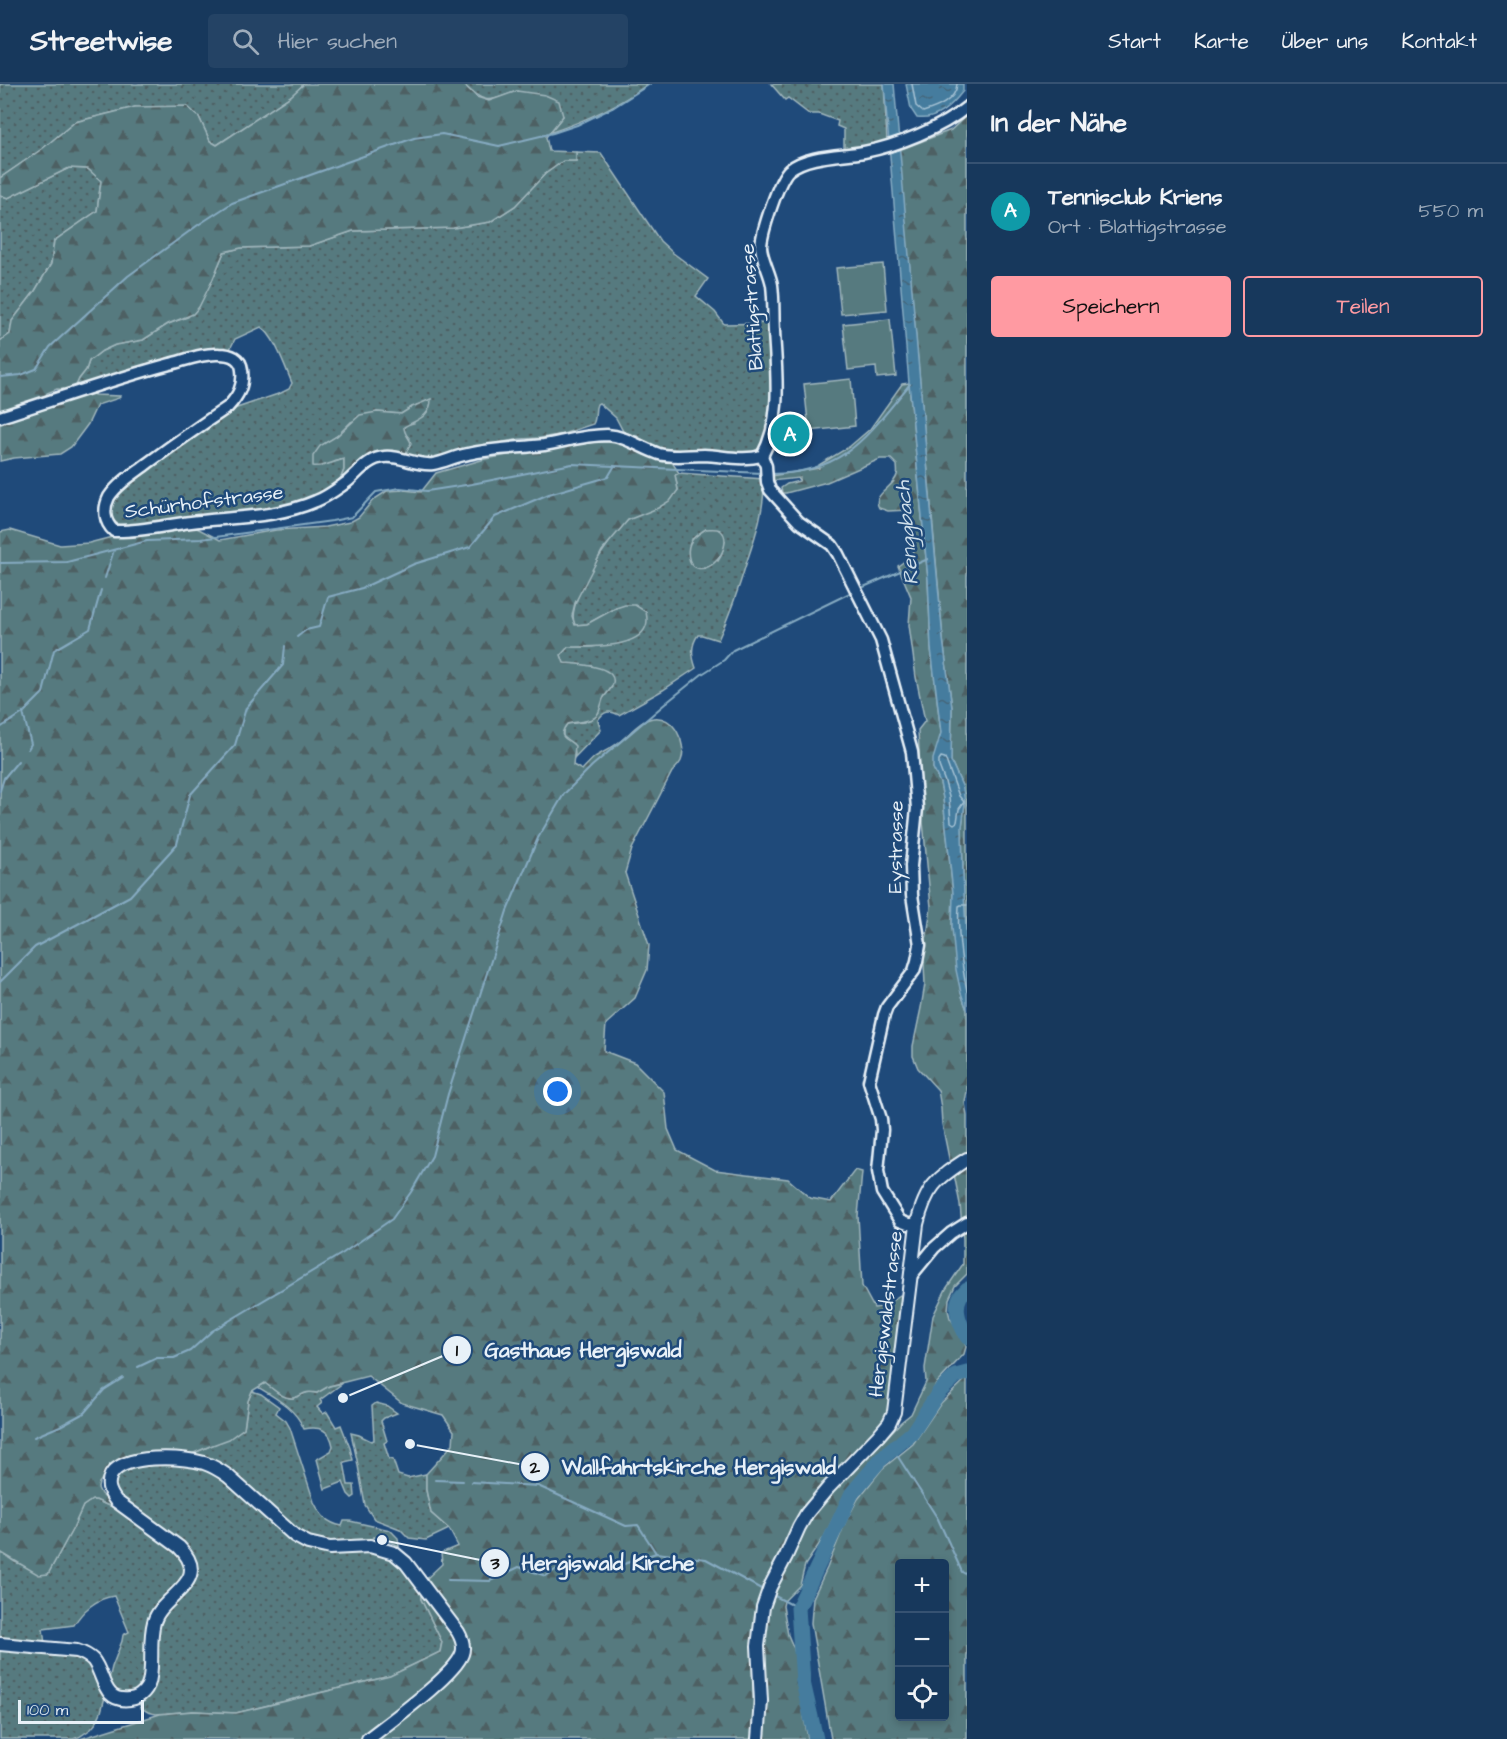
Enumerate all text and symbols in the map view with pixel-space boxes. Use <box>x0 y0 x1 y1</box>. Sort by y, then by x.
search box <box>208 14 628 68</box>
text: Streetwise <box>30 22 172 61</box>
icon: search <box>229 25 262 58</box>
text: Hier suchen <box>277 26 397 57</box>
text: Start <box>1108 27 1161 56</box>
text: Karte <box>1194 27 1249 56</box>
text: Über uns <box>1282 27 1368 56</box>
text: Kontakt <box>1401 27 1477 56</box>
text: In der Nähe <box>991 105 1127 141</box>
text: Tennisclub Kriens <box>1048 182 1222 213</box>
text: A <box>1004 197 1017 225</box>
text: 550 m <box>1418 197 1483 225</box>
text: Ort · Blattigstrasse <box>1048 213 1227 241</box>
street label: Blattigstrasse <box>734 242 771 371</box>
button: Speichern <box>991 276 1231 337</box>
button: Teilen <box>1243 276 1483 337</box>
pin: A <box>770 412 810 456</box>
street label: Schürhofstrasse <box>123 478 285 526</box>
water label: Renggbach <box>888 478 927 586</box>
street label: Eystrasse <box>881 800 912 894</box>
your location <box>543 1077 572 1106</box>
street label: Hergiswaldstrasse <box>862 1229 911 1399</box>
callout: Gasthaus Hergiswald <box>442 1330 693 1369</box>
text: Gasthaus Hergiswald <box>485 1336 682 1367</box>
text: 1 <box>456 1338 459 1363</box>
callout: Wallfahrtskirche Hergiswald <box>520 1447 848 1486</box>
text: Wallfahrtskirche Hergiswald <box>561 1453 836 1484</box>
text: 2 <box>529 1455 541 1480</box>
callout: Hergiswald Kirche <box>480 1543 707 1582</box>
text: Hergiswald Kirche <box>522 1549 695 1580</box>
text: 3 <box>489 1551 500 1576</box>
map controls <box>895 1559 949 1721</box>
button: + <box>895 1559 949 1613</box>
button: − <box>895 1613 949 1667</box>
button: locate <box>895 1667 949 1721</box>
scale bar <box>18 1697 144 1724</box>
text: 100 m <box>27 1699 68 1721</box>

